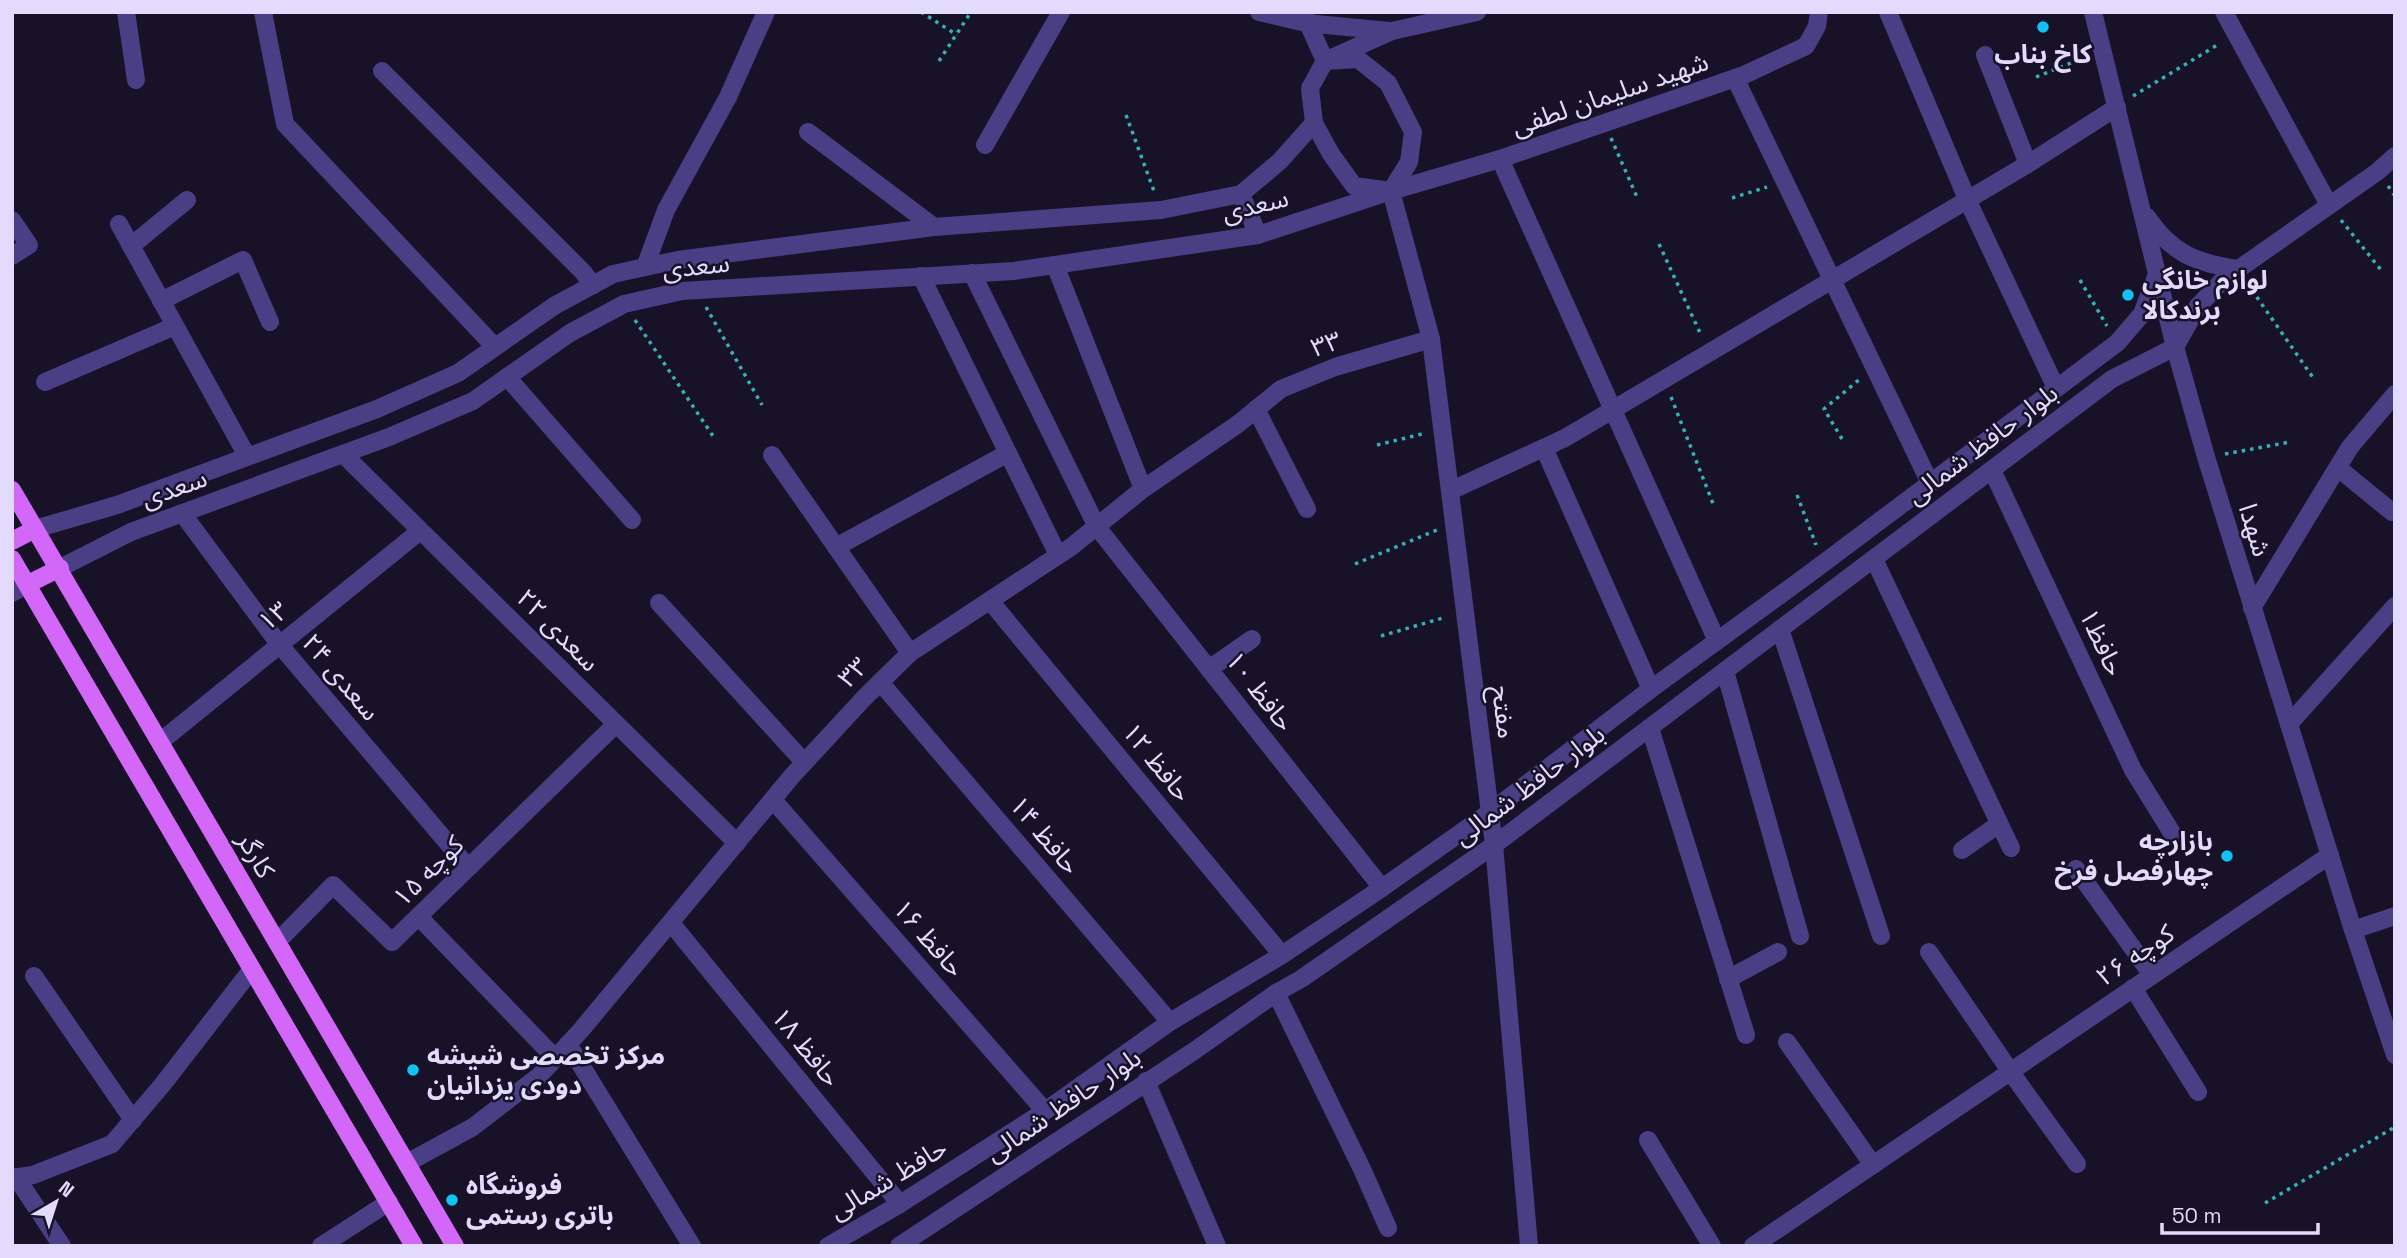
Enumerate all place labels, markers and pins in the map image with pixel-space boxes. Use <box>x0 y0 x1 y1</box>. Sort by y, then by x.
marker: کاخ بناب <box>2035 19 2051 35</box>
place label: کاخ بناب <box>1994 37 2093 73</box>
place label: لوازم خانگی برندکالا <box>2142 263 2268 327</box>
marker: لوازم خانگی برندکالا <box>2120 287 2136 303</box>
place label: بازارچه چهارفصل فرخ <box>2055 824 2213 890</box>
marker: بازارچه چهارفصل فرخ <box>2219 848 2235 864</box>
place label: مرکز تخصصی شیشه دودی یزدانیان <box>427 1038 665 1102</box>
marker: مرکز تخصصی شیشه دودی یزدانیان <box>405 1062 421 1078</box>
place label: فروشگاه باتری رستمی <box>466 1168 614 1232</box>
marker: فروشگاه باتری رستمی <box>444 1192 460 1208</box>

